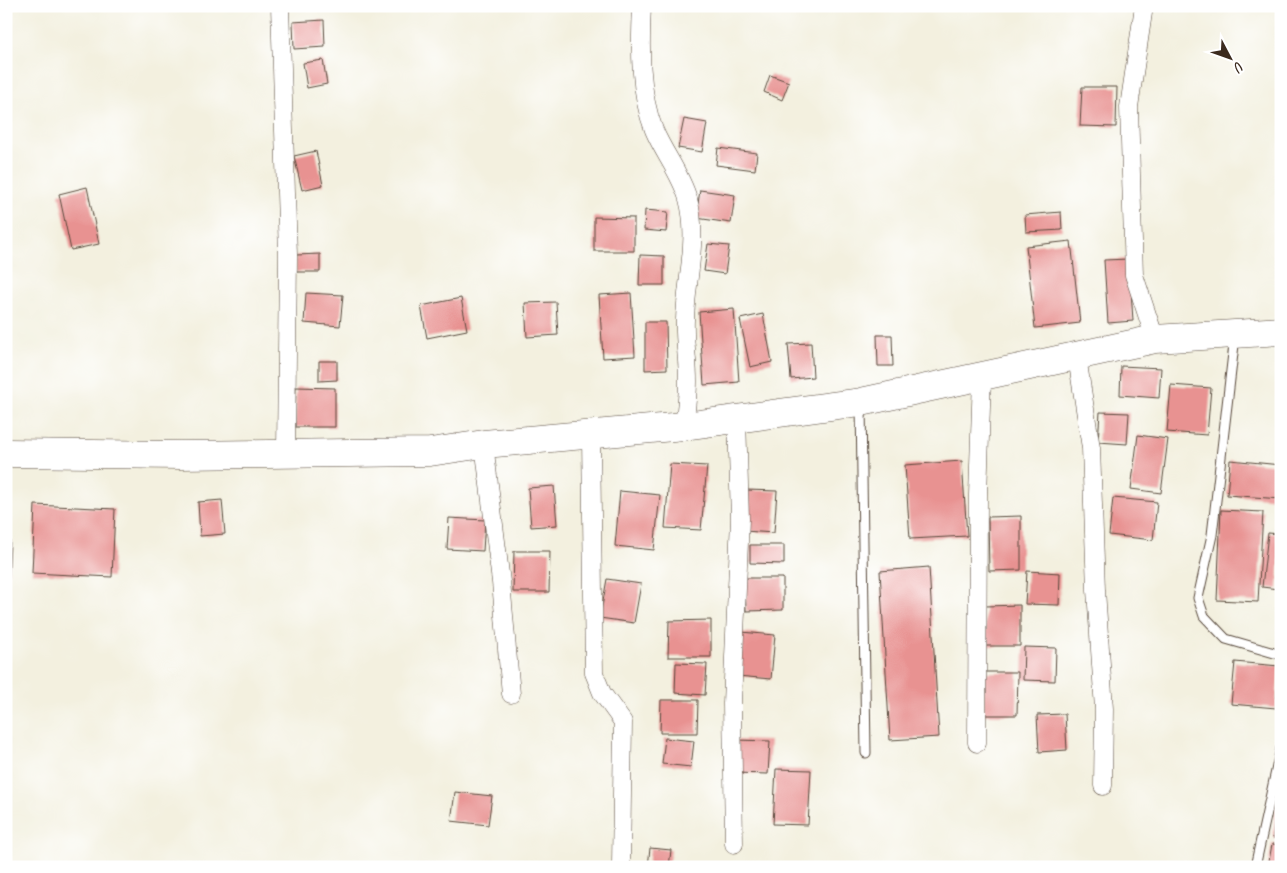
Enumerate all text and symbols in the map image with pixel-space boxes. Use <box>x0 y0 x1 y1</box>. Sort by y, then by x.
north arrow <box>1204 32 1254 82</box>
text: U <box>1229 58 1248 77</box>

